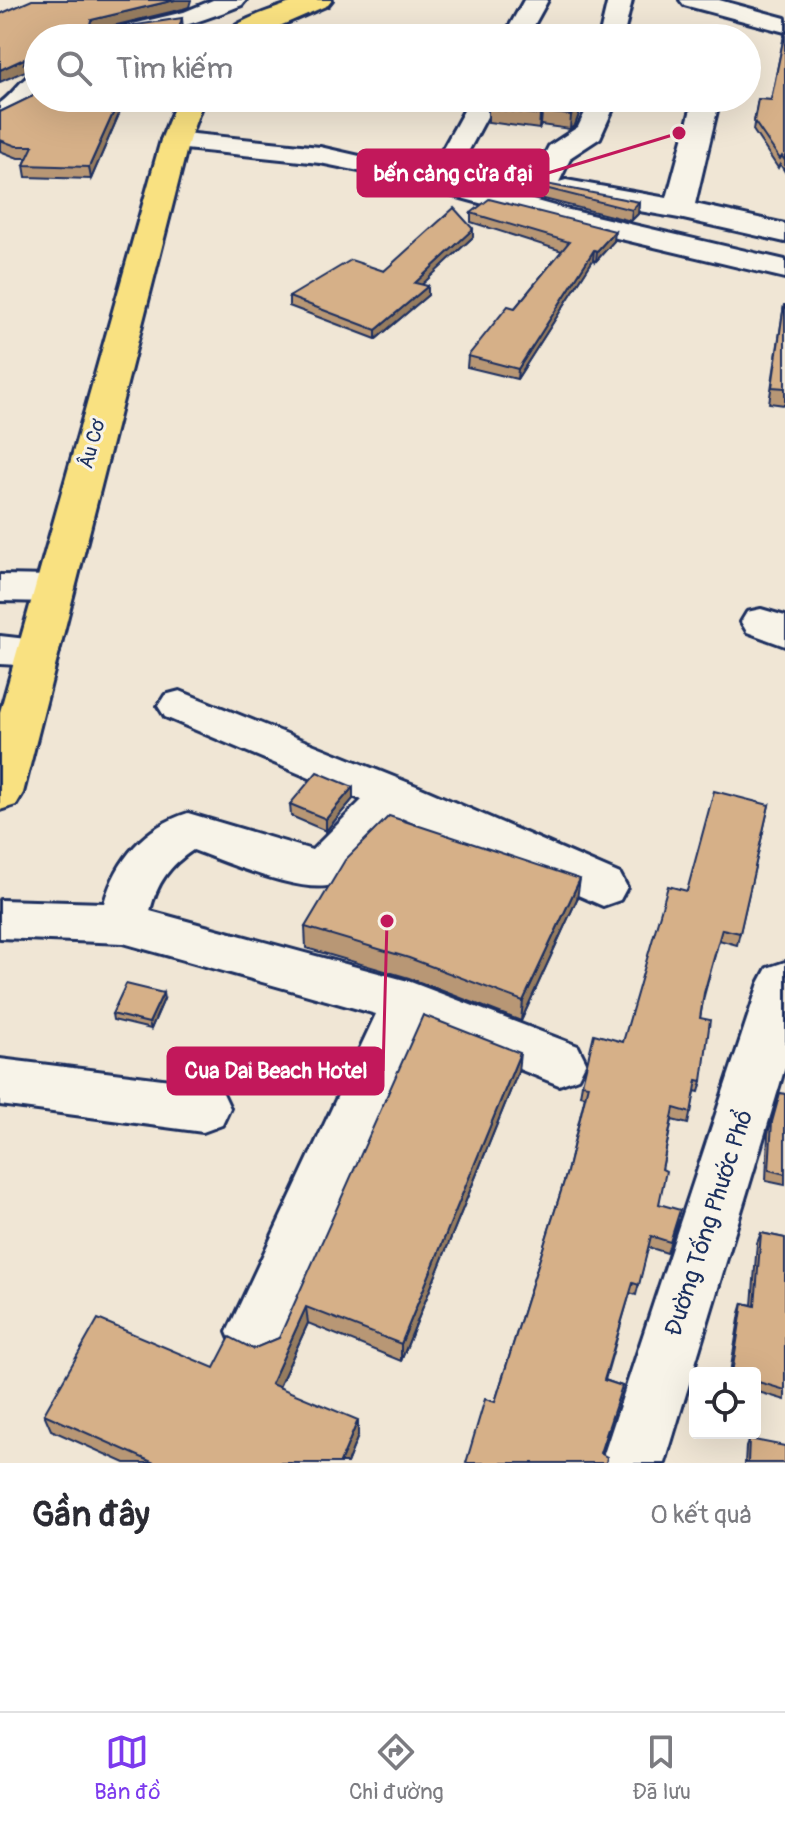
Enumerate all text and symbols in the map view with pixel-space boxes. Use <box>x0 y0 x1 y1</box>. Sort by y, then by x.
search box <box>24 24 761 112</box>
icon: search <box>52 46 96 90</box>
text: Tìm kiếm <box>116 50 233 87</box>
callout: bến cảng cửa đại <box>358 150 548 196</box>
text: bến cảng cửa đại <box>374 160 532 188</box>
street label: Âu Cơ <box>73 416 111 471</box>
callout: Cua Dai Beach Hotel <box>168 1048 383 1094</box>
text: Cua Dai Beach Hotel <box>185 1057 367 1085</box>
street label: Đường Tống Phước Phổ <box>658 1106 759 1340</box>
map controls <box>689 1367 761 1439</box>
button: locate <box>689 1367 761 1439</box>
text: Gần đây <box>32 1494 150 1537</box>
text: 0 kết quả <box>650 1499 753 1531</box>
tab: Bản đồ <box>94 1730 161 1806</box>
tab: Chỉ đường <box>349 1730 444 1806</box>
tab: Đã lưu <box>632 1730 691 1806</box>

